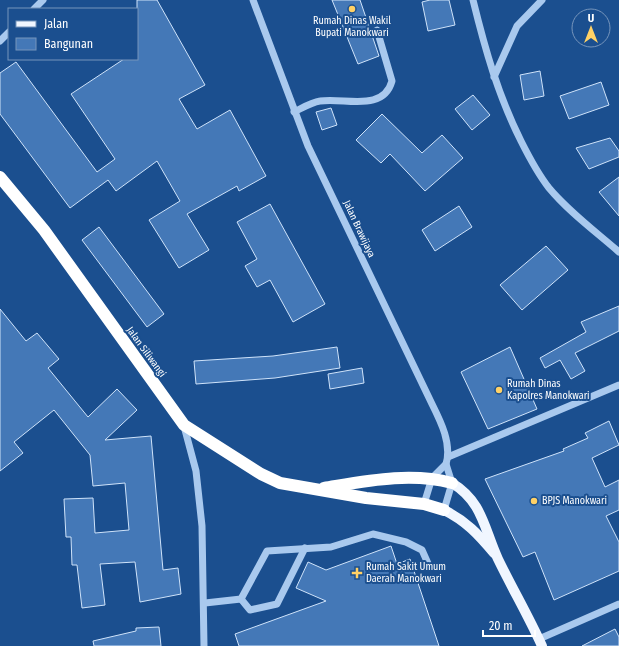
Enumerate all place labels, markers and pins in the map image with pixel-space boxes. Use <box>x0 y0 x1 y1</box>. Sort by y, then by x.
marker: Rumah Dinas Wakil Bupati Manokwari <box>347 4 357 14</box>
place label: Rumah Dinas Wakil Bupati Manokwari <box>313 15 391 39</box>
place label: Rumah Dinas Kapolres Manokwari <box>507 378 590 402</box>
marker: Rumah Dinas Kapolres Manokwari <box>494 385 504 395</box>
place label: BPJS Manokwari <box>542 495 607 507</box>
marker: BPJS Manokwari <box>529 496 539 506</box>
place label: Rumah Sakit Umum Daerah Manokwari <box>366 561 446 585</box>
marker: Rumah Sakit Umum Daerah Manokwari <box>351 567 363 579</box>

